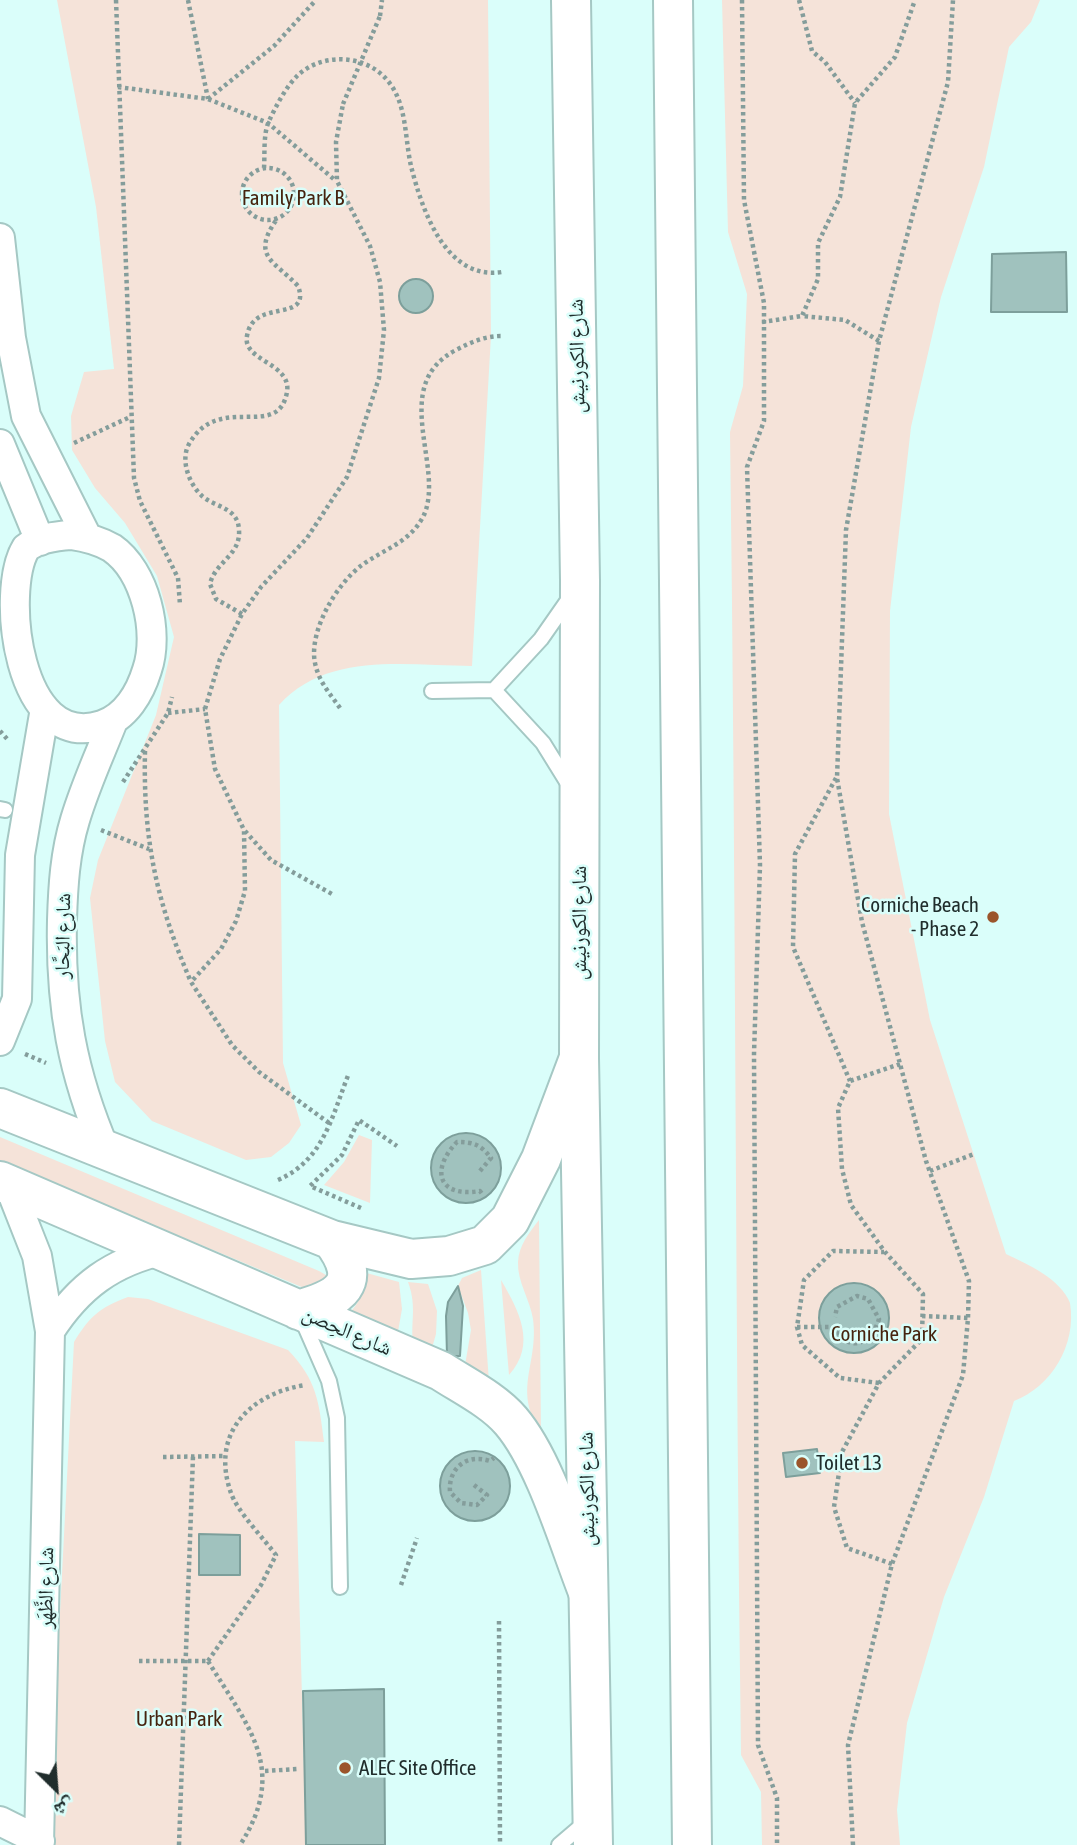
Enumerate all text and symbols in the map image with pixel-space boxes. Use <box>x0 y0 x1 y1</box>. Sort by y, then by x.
park label: Family Park B <box>242 185 344 211</box>
street label: شارع الكورنيش <box>563 299 591 413</box>
street label: شارع الكورنيش <box>566 866 592 980</box>
place label: Corniche Beach - Phase 2 <box>861 892 979 942</box>
street label: شارع البَحَّار <box>50 893 76 979</box>
marker: Corniche Beach - Phase 2 <box>985 909 1001 925</box>
street label: شارع الحِصن <box>298 1301 396 1361</box>
park label: Corniche Park <box>831 1321 937 1347</box>
street label: شارع الكورنيش <box>573 1432 601 1546</box>
place label: Toilet 13 <box>816 1450 882 1476</box>
marker: Toilet 13 <box>794 1455 810 1471</box>
street label: شارع الظَّهَر <box>33 1547 59 1629</box>
park label: Urban Park <box>136 1706 222 1732</box>
north arrow <box>21 1754 91 1824</box>
place label: ALEC Site Office <box>359 1755 476 1781</box>
marker: ALEC Site Office <box>337 1760 353 1776</box>
text: ش <box>51 1794 79 1822</box>

